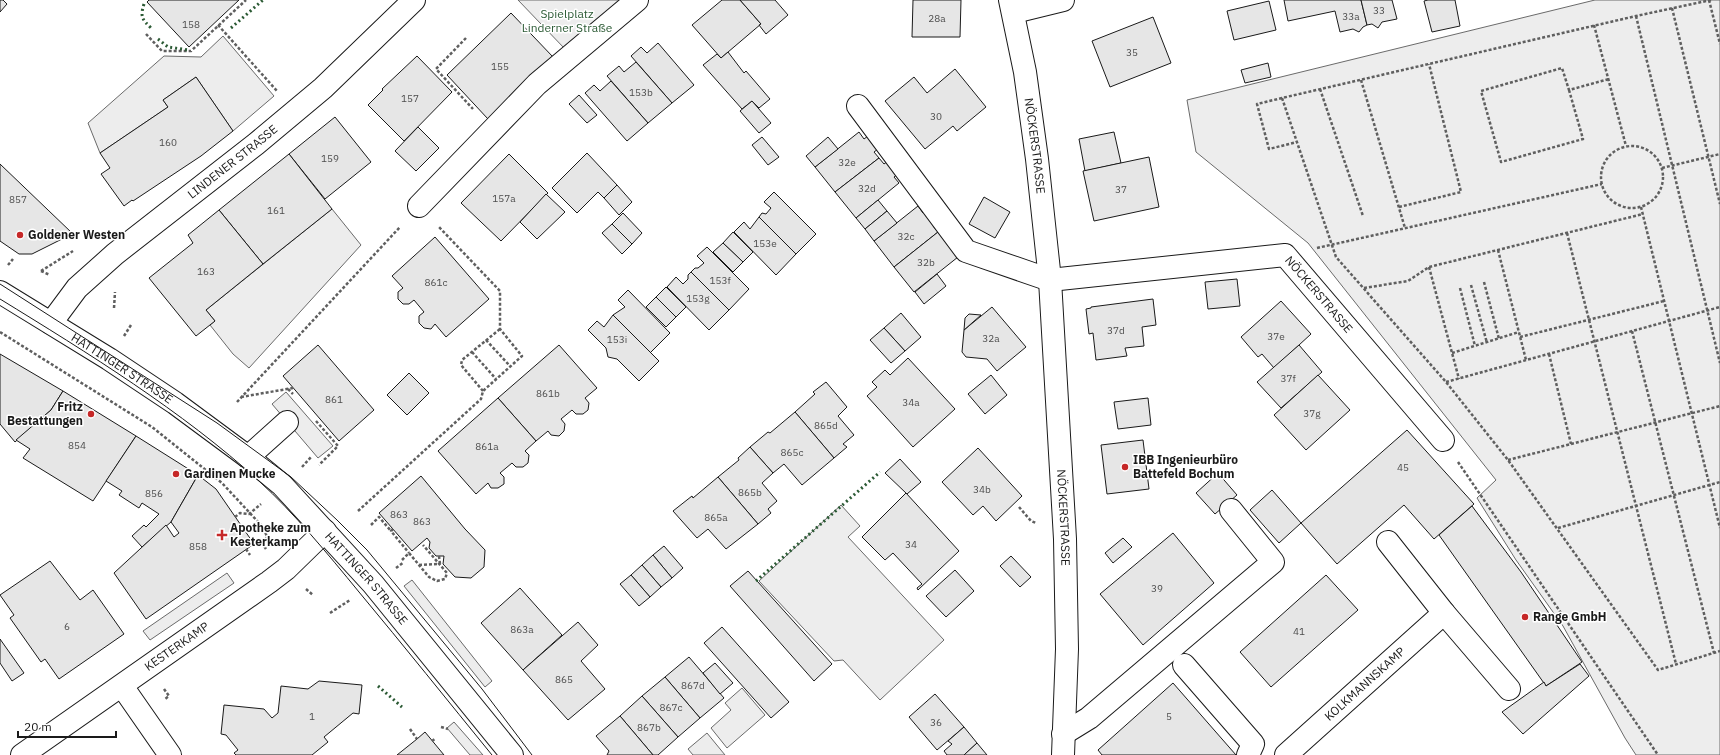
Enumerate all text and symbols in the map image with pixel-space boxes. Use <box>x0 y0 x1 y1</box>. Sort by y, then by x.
house number: 33 <box>1373 4 1385 17</box>
park label: Spielplatz Linderner Straße <box>522 6 613 35</box>
house number: 33a <box>1342 10 1360 23</box>
house number: 28a <box>928 12 946 25</box>
house number: 158 <box>182 18 200 31</box>
house number: 35 <box>1126 46 1138 59</box>
house number: 155 <box>491 60 509 73</box>
house number: 153b <box>629 86 653 99</box>
house number: 157 <box>401 92 419 105</box>
street label: NÖCKERSTRASSE <box>1022 97 1049 195</box>
house number: 30 <box>930 110 942 123</box>
street label: LINDENER STRASSE <box>184 121 280 202</box>
house number: 160 <box>159 136 177 149</box>
house number: 159 <box>321 152 339 165</box>
house number: 32e <box>838 156 856 169</box>
house number: 32d <box>858 182 876 195</box>
house number: 37 <box>1115 183 1127 196</box>
house number: 157a <box>492 192 516 205</box>
house number: 857 <box>9 193 27 206</box>
house number: 161 <box>267 204 285 217</box>
place label: Goldener Westen <box>28 227 125 242</box>
marker: Goldener Westen <box>15 230 25 240</box>
house number: 32c <box>897 230 915 243</box>
house number: 153e <box>753 237 777 250</box>
street label: NÖCKERSTRASSE <box>1282 253 1356 336</box>
house number: 32b <box>917 256 935 269</box>
house number: 163 <box>197 265 215 278</box>
house number: 153f <box>709 274 731 287</box>
house number: 861c <box>424 276 448 289</box>
house number: 153g <box>686 292 710 305</box>
house number: 37d <box>1107 324 1125 337</box>
street label: HATTINGER STRASSE <box>69 330 176 407</box>
house number: 37e <box>1267 330 1285 343</box>
house number: 32a <box>982 332 1000 345</box>
house number: 153i <box>607 333 627 346</box>
house number: 37f <box>1280 372 1296 385</box>
house number: 861b <box>536 387 560 400</box>
house number: 861 <box>325 393 343 406</box>
house number: 34a <box>902 396 920 409</box>
place label: Fritz Bestattungen <box>7 399 83 428</box>
house number: 37g <box>1303 407 1321 420</box>
marker: Fritz Bestattungen <box>86 409 96 419</box>
house number: 865d <box>814 419 838 432</box>
house number: 854 <box>68 439 86 452</box>
house number: 861a <box>475 440 499 453</box>
house number: 865c <box>780 446 804 459</box>
place label: IBB Ingenieurbüro Battefeld Bochum <box>1133 452 1238 481</box>
house number: 45 <box>1397 461 1409 474</box>
marker: IBB Ingenieurbüro Battefeld Bochum <box>1120 462 1130 472</box>
place label: Gardinen Mucke <box>184 466 276 481</box>
marker: Gardinen Mucke <box>171 469 181 479</box>
street label: NÖCKERSTRASSE <box>1054 469 1073 566</box>
house number: 34b <box>973 483 991 496</box>
house number: 865b <box>738 486 762 499</box>
house number: 856 <box>145 487 163 500</box>
house number: 863 <box>390 508 408 521</box>
house number: 865a <box>704 511 728 524</box>
house number: 863 <box>413 515 431 528</box>
place label: Apotheke zum Kesterkamp <box>230 520 311 549</box>
street label: HATTINGER STRASSE <box>322 529 411 628</box>
marker: Apotheke zum Kesterkamp <box>217 530 227 540</box>
house number: 34 <box>905 538 917 551</box>
house number: 858 <box>189 540 207 553</box>
house number: 39 <box>1151 582 1163 595</box>
place label: Range GmbH <box>1533 609 1606 624</box>
marker: Range GmbH <box>1520 612 1530 622</box>
street label: KESTERKAMP <box>141 618 212 674</box>
house number: 6 <box>64 620 70 633</box>
house number: 863a <box>510 623 534 636</box>
house number: 41 <box>1293 625 1305 638</box>
street label: KOLKMANNSKAMP <box>1321 644 1408 724</box>
house number: 865 <box>555 673 573 686</box>
house number: 867d <box>681 679 705 692</box>
house number: 867c <box>659 701 683 714</box>
house number: 1 <box>309 710 315 723</box>
house number: 5 <box>1166 710 1172 723</box>
scale bar <box>18 713 116 739</box>
house number: 36 <box>930 716 942 729</box>
text: 20 m <box>24 719 52 734</box>
house number: 867b <box>637 721 661 734</box>

